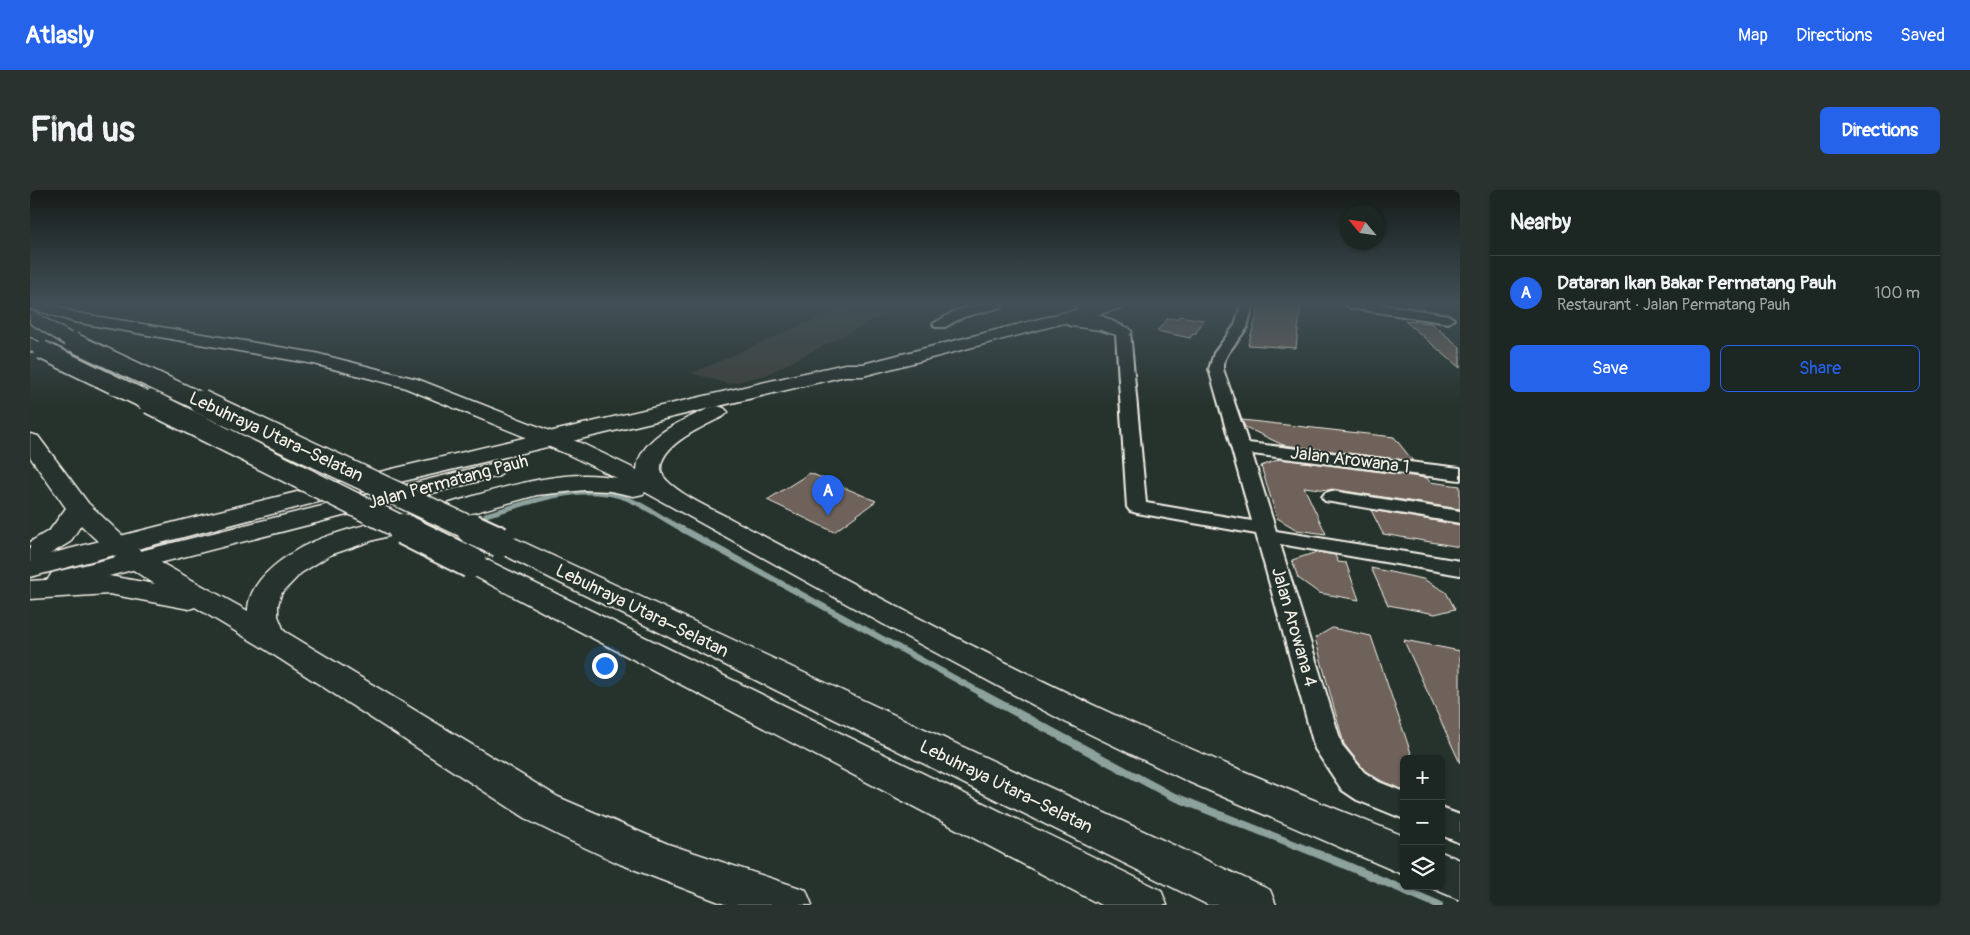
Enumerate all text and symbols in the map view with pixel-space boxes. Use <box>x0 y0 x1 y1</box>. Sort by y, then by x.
text: Atlasly <box>25 21 94 50</box>
text: Map <box>1738 24 1768 47</box>
text: Directions <box>1796 24 1872 47</box>
text: Saved <box>1900 24 1945 47</box>
button: Directions <box>1820 107 1940 154</box>
text: Find us <box>30 108 135 152</box>
north arrow <box>1340 205 1385 250</box>
text: Nearby <box>1510 209 1571 236</box>
text: Dataran Ikan Bakar Permatang Pauh <box>1557 271 1836 295</box>
text: A <box>1521 283 1531 303</box>
text: 100 m <box>1874 283 1920 303</box>
text: Restaurant · Jalan Permatang Pauh <box>1557 295 1790 315</box>
button: Save <box>1510 345 1710 392</box>
button: Share <box>1720 345 1920 392</box>
street label: Lebuhraya Utara–Selatan <box>185 386 367 488</box>
street label: Jalan Arowana 1 <box>1289 441 1411 479</box>
street label: Jalan Permatang Pauh <box>365 450 531 514</box>
pin: A <box>812 475 844 516</box>
street label: Lebuhraya Utara–Selatan <box>552 559 732 663</box>
street label: Jalan Arowana 4 <box>1266 565 1322 690</box>
your location <box>592 653 618 679</box>
street label: Lebuhraya Utara–Selatan <box>916 735 1096 839</box>
map controls <box>1400 755 1445 890</box>
button: + <box>1400 755 1445 800</box>
button: − <box>1400 800 1445 845</box>
button: layers <box>1400 845 1445 890</box>

